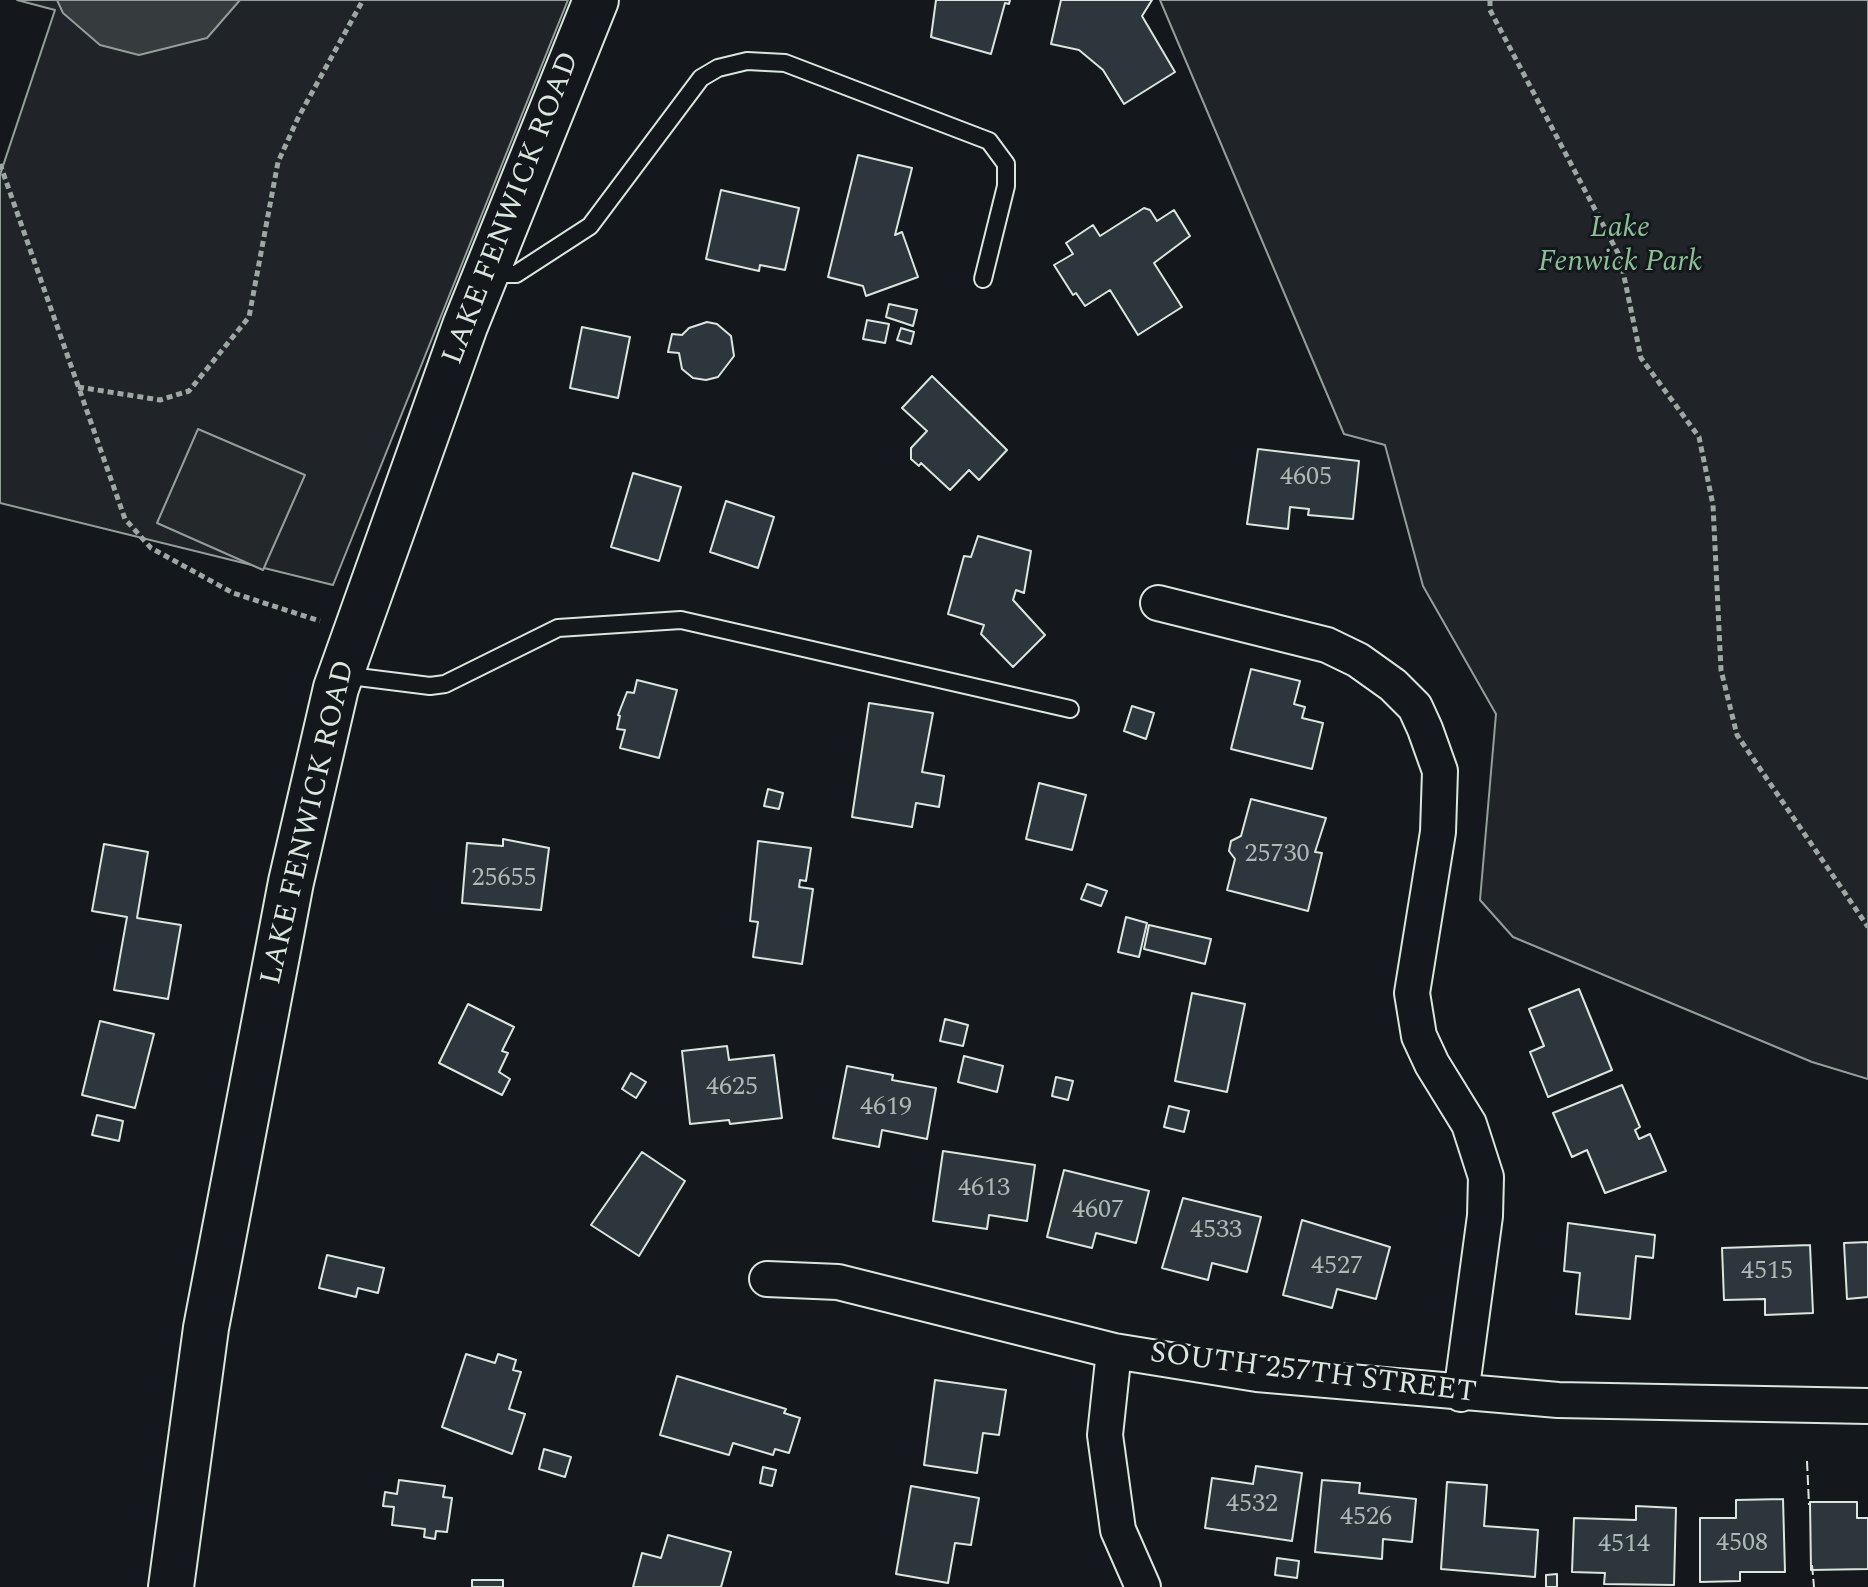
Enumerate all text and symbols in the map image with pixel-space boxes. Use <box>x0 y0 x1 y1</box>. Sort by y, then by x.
street label: LAKE FENWICK ROAD <box>437 48 589 370</box>
park label: Lake Fenwick Park <box>1538 212 1702 282</box>
house number: 4605 <box>1280 463 1332 495</box>
street label: LAKE FENWICK ROAD <box>255 657 365 989</box>
house number: 25730 <box>1245 840 1309 872</box>
house number: 25655 <box>472 864 536 896</box>
house number: 4625 <box>706 1073 758 1105</box>
house number: 4619 <box>860 1093 912 1125</box>
house number: 4613 <box>958 1174 1010 1206</box>
house number: 4607 <box>1072 1196 1124 1228</box>
house number: 4533 <box>1190 1216 1242 1248</box>
house number: 4527 <box>1311 1252 1363 1284</box>
house number: 4515 <box>1741 1257 1793 1289</box>
street label: SOUTH 257TH STREET <box>1148 1337 1478 1413</box>
house number: 4532 <box>1226 1490 1278 1522</box>
house number: 4526 <box>1340 1503 1392 1535</box>
house number: 4508 <box>1716 1529 1768 1561</box>
house number: 4514 <box>1598 1530 1650 1562</box>

